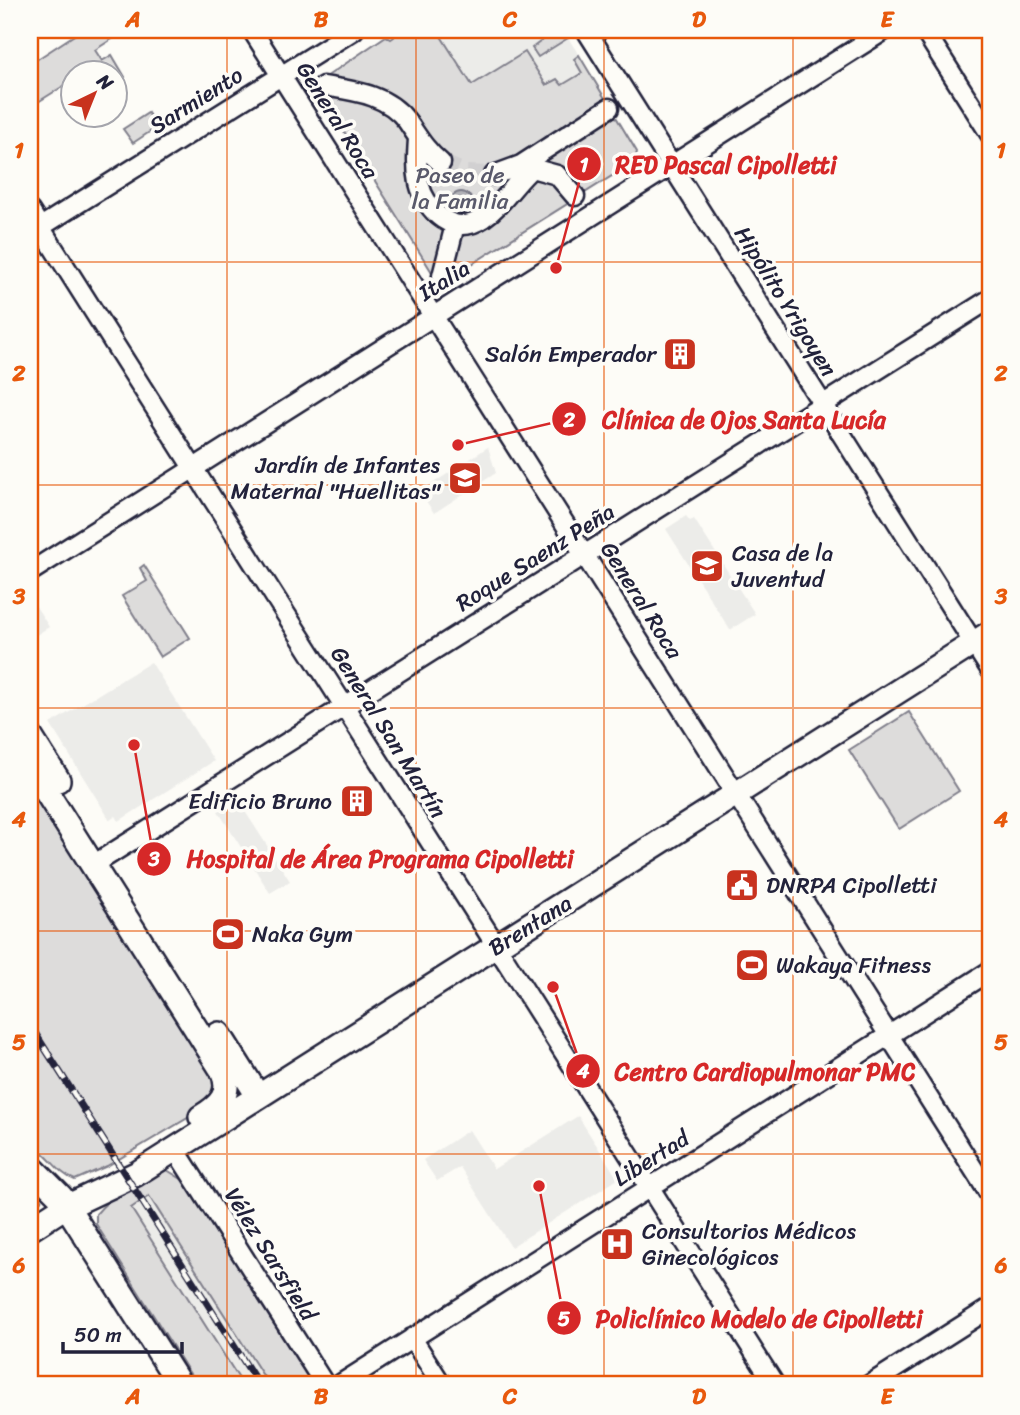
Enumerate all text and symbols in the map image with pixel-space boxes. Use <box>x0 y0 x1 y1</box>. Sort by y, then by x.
text: A <box>124 0 141 40</box>
text: B <box>314 0 329 40</box>
text: C <box>502 0 518 40</box>
text: D <box>692 0 707 40</box>
text: E <box>881 0 896 40</box>
street label: General Roca <box>285 53 390 188</box>
street label: Sarmiento <box>141 55 252 146</box>
north arrow <box>60 60 130 130</box>
text: N <box>88 65 122 99</box>
text: 1 <box>14 130 24 171</box>
text: 1 <box>996 130 1006 171</box>
callout: RED Pascal Cipolletti <box>567 142 851 187</box>
text: RED Pascal Cipolletti <box>614 144 838 186</box>
text: 1 <box>579 146 589 184</box>
park label: Paseo de la Familia <box>412 155 509 222</box>
street label: Hipólito Yrigoyen <box>723 218 848 385</box>
street label: Italia <box>409 248 479 313</box>
place label: Salón Emperador <box>485 334 658 375</box>
building icon: Salón Emperador <box>661 335 699 373</box>
text: 2 <box>11 353 26 394</box>
text: 2 <box>993 353 1008 394</box>
callout: Clínica de Ojos Santa Lucía <box>552 397 901 442</box>
text: Clínica de Ojos Santa Lucía <box>601 399 887 441</box>
text: 2 <box>562 401 575 439</box>
place label: Jardín de Infantes Maternal "Huellitas" <box>231 445 442 512</box>
school or university icon: Jardín de Infantes Maternal "Huellitas" <box>446 459 484 497</box>
street label: Roque Saenz Peña <box>447 492 623 623</box>
street label: General Roca <box>589 533 694 668</box>
place label: Casa de la Juventud <box>731 533 833 600</box>
school or university icon: Casa de la Juventud <box>688 547 726 585</box>
text: 3 <box>12 576 26 617</box>
text: 3 <box>994 576 1008 617</box>
street label: General San Martín <box>319 638 458 827</box>
place label: Edificio Bruno <box>188 781 332 822</box>
building icon: Edificio Bruno <box>338 782 376 820</box>
text: 4 <box>11 799 27 840</box>
text: 4 <box>993 799 1009 840</box>
callout: Hospital de Área Programa Cipolletti <box>137 836 587 881</box>
text: Hospital de Área Programa Cipolletti <box>186 838 575 880</box>
text: 3 <box>147 840 160 878</box>
place label: DNRPA Cipolletti <box>766 865 937 906</box>
public building icon: DNRPA Cipolletti <box>723 866 761 904</box>
street label: Brentana <box>480 883 581 967</box>
place label: Naka Gym <box>252 914 353 955</box>
sports icon: Naka Gym <box>209 915 247 953</box>
place label: Wakaya Fitness <box>776 945 931 986</box>
sports icon: Wakaya Fitness <box>733 946 771 984</box>
text: 5 <box>12 1022 26 1063</box>
text: 5 <box>994 1022 1008 1063</box>
callout: Centro Cardiopulmonar PMC <box>566 1049 929 1094</box>
text: Centro Cardiopulmonar PMC <box>614 1051 916 1093</box>
text: 4 <box>575 1052 590 1090</box>
street label: Libertad <box>605 1118 699 1198</box>
street label: Vélez Sarsfield <box>213 1179 329 1331</box>
place label: Consultorios Médicos Ginecológicos <box>642 1211 856 1278</box>
hospital icon: Consultorios Médicos Ginecológicos <box>598 1225 636 1263</box>
text: 6 <box>11 1245 26 1286</box>
text: 6 <box>993 1245 1008 1286</box>
callout: Policlínico Modelo de Cipolletti <box>547 1296 937 1341</box>
text: Policlínico Modelo de Cipolletti <box>595 1298 924 1340</box>
text: 5 <box>558 1300 571 1338</box>
scale bar <box>63 1310 182 1354</box>
text: 50 m <box>74 1316 122 1354</box>
text: A <box>124 1376 141 1415</box>
text: B <box>314 1376 329 1415</box>
text: C <box>502 1376 518 1415</box>
text: D <box>692 1376 707 1415</box>
text: E <box>881 1376 896 1415</box>

